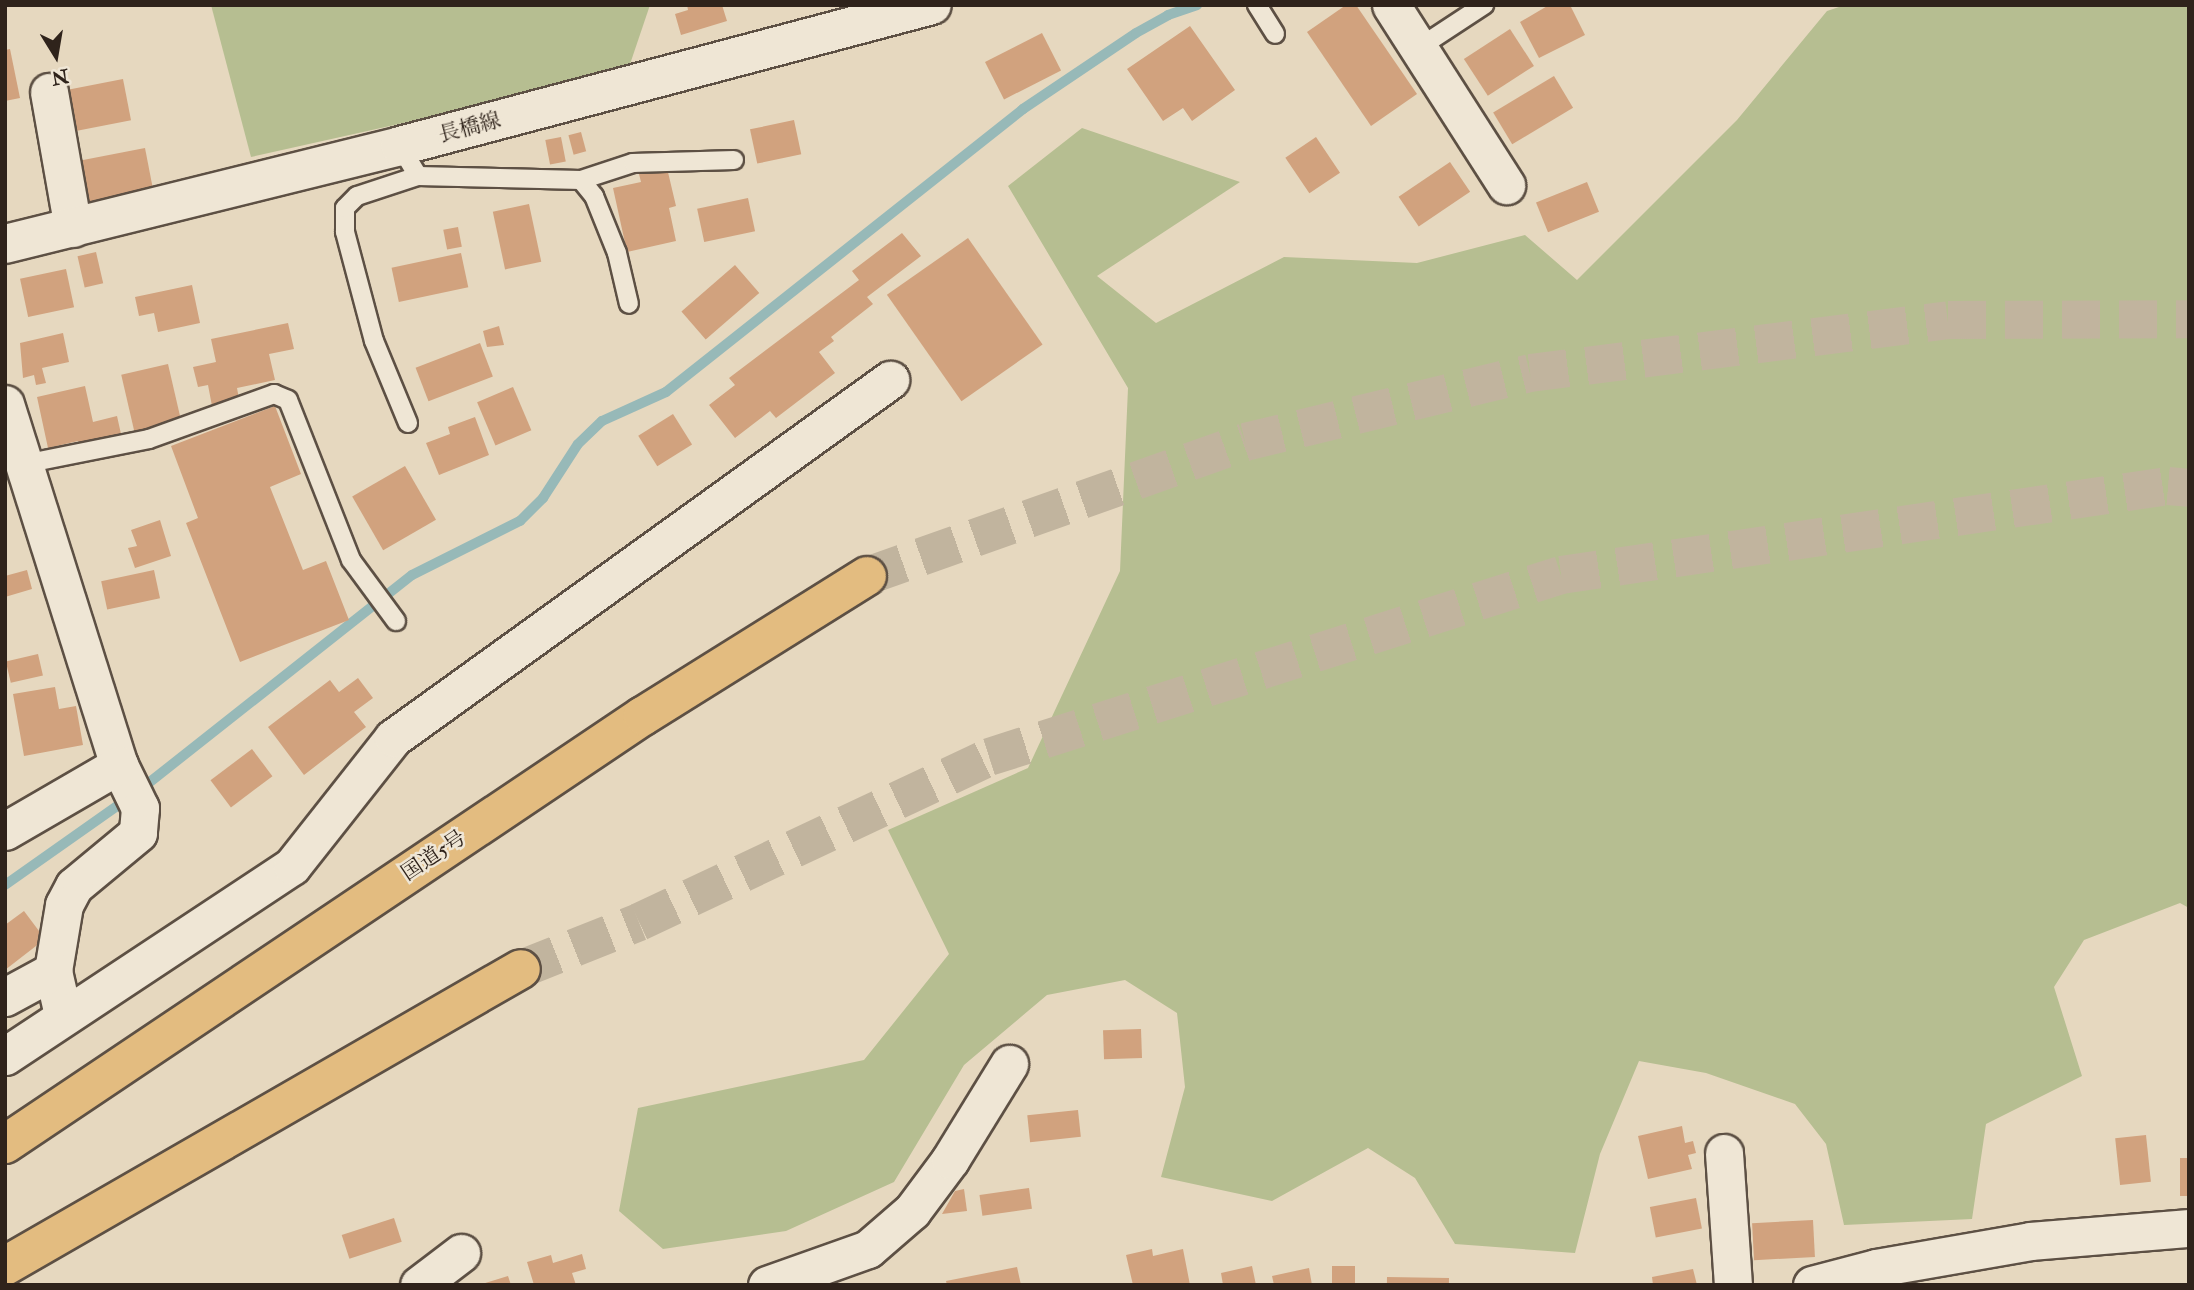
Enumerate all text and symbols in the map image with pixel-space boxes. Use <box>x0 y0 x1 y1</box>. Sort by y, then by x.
north arrow <box>21 21 91 91</box>
text: N <box>49 63 71 90</box>
street label: 長橋線 <box>436 108 504 148</box>
street label: 国道5号 <box>397 825 471 887</box>

